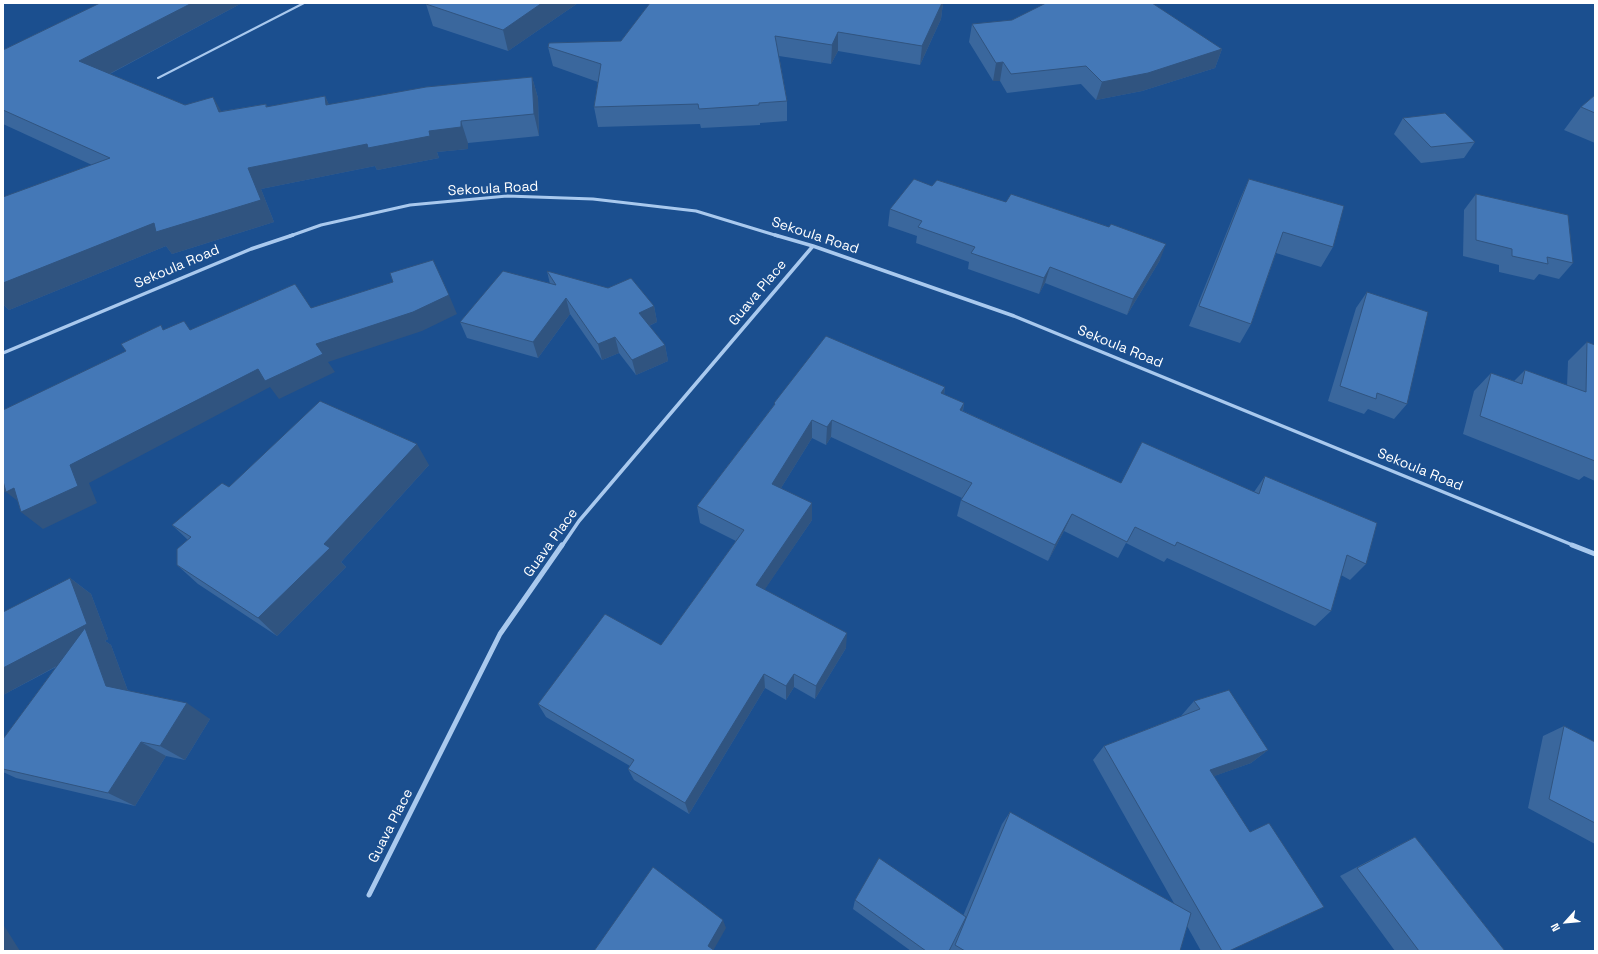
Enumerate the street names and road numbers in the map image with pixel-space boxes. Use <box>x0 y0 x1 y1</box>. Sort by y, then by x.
street label: Sekoula Road <box>447 178 539 200</box>
street label: Sekoula Road <box>769 214 861 258</box>
street label: Sekoula Road <box>132 242 222 292</box>
street label: Guava Place <box>726 257 790 329</box>
street label: Sekoula Road <box>1075 322 1165 372</box>
street label: Sekoula Road <box>1375 445 1465 495</box>
street label: Guava Place <box>520 505 582 581</box>
street label: Guava Place <box>365 786 417 866</box>

